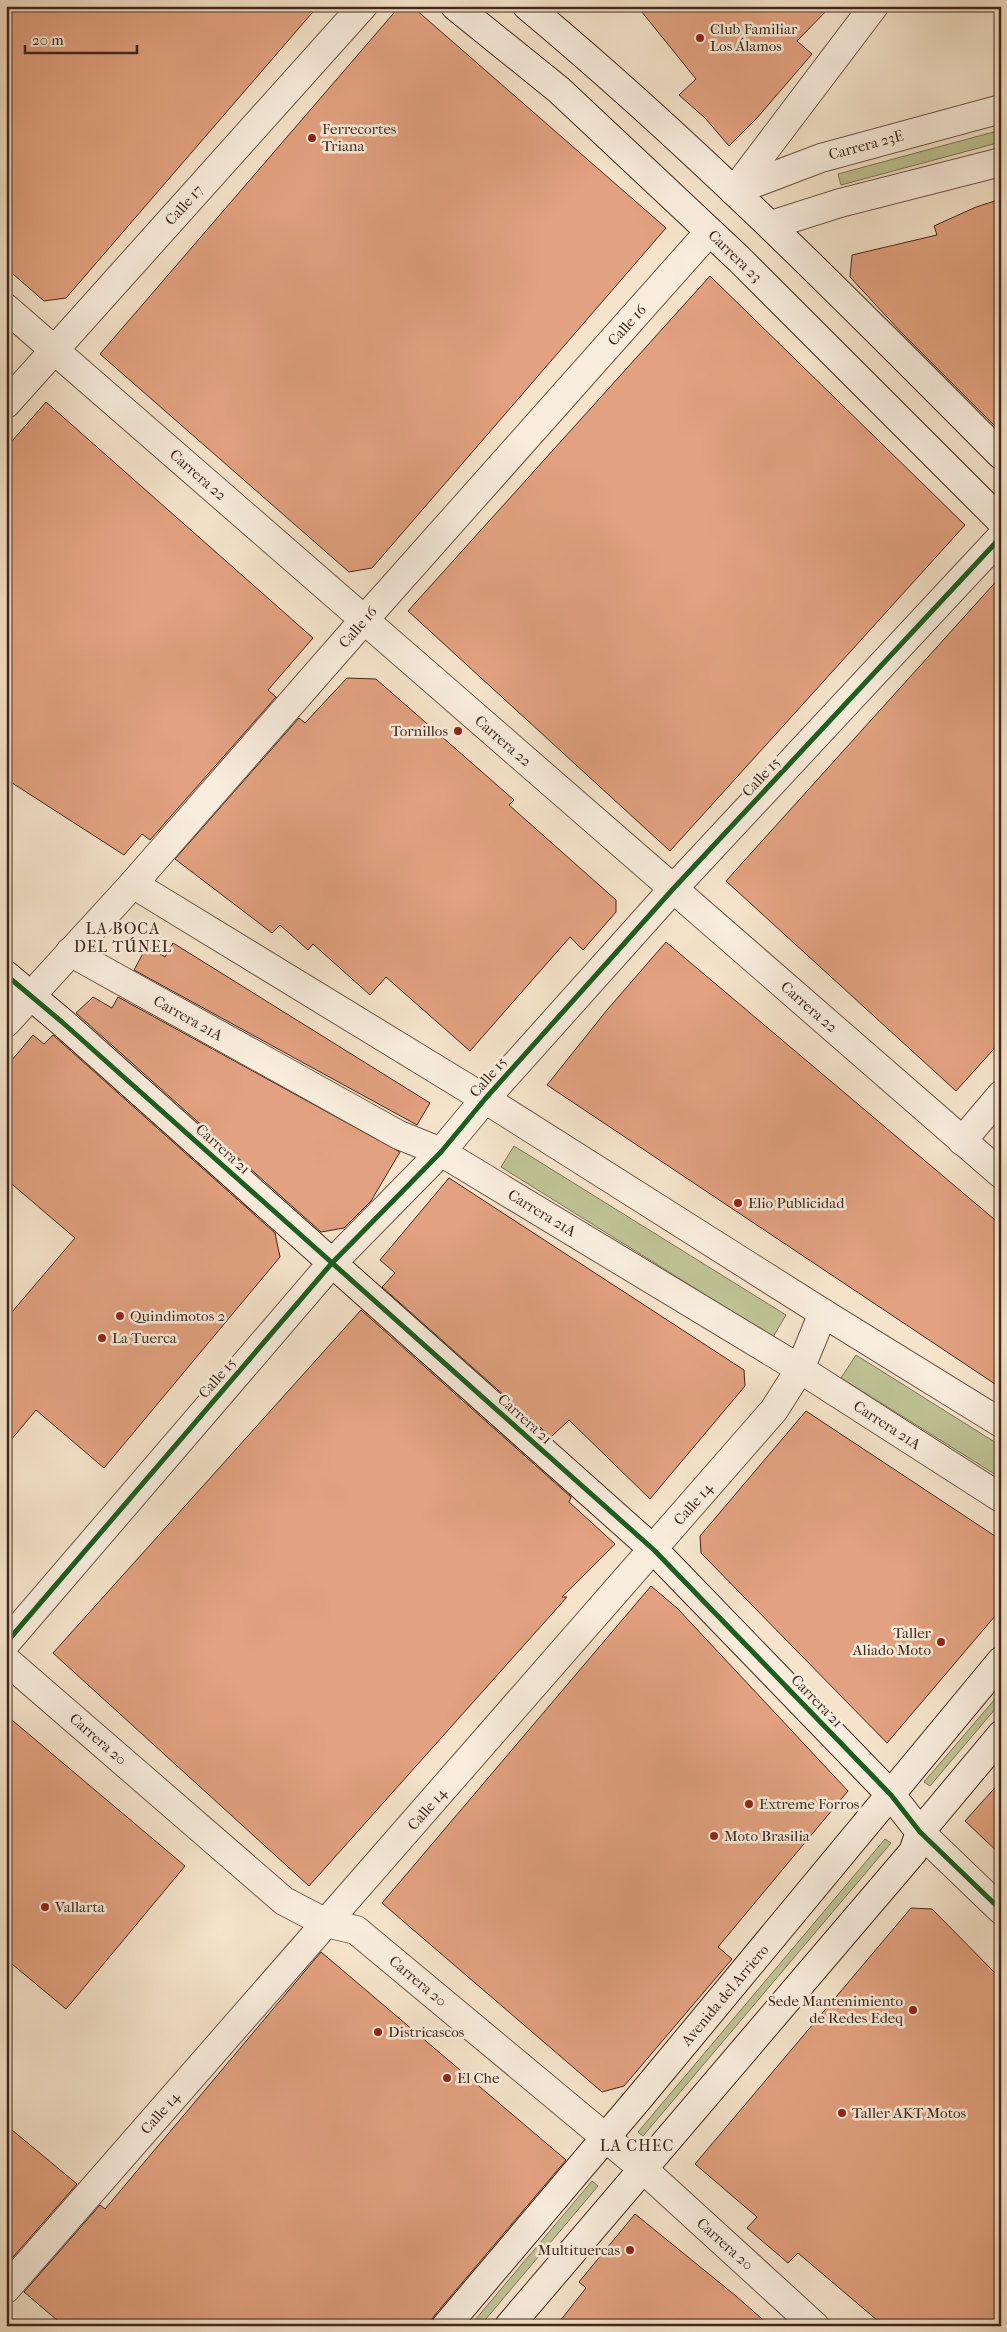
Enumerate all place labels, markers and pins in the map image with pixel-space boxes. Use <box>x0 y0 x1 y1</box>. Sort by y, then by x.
place label: Club Familiar Los Álamos <box>710 20 798 55</box>
marker: Club Familiar Los Álamos <box>694 32 706 44</box>
place label: Ferrecortes Triana <box>322 120 397 155</box>
marker: Ferrecortes Triana <box>306 132 318 144</box>
place label: Tornillos <box>391 722 448 740</box>
marker: Tornillos <box>452 725 464 737</box>
place label: Elio Publicidad <box>748 1194 845 1212</box>
marker: Elio Publicidad <box>732 1197 744 1209</box>
place label: Quindimotos 2 <box>130 1307 225 1325</box>
marker: Quindimotos 2 <box>114 1310 126 1322</box>
place label: La Tuerca <box>112 1329 178 1347</box>
marker: La Tuerca <box>96 1332 108 1344</box>
place label: Taller Aliado Moto <box>852 1624 932 1659</box>
marker: Taller Aliado Moto <box>935 1636 947 1648</box>
place label: Extreme Forros <box>759 1795 860 1813</box>
marker: Extreme Forros <box>743 1798 755 1810</box>
place label: Moto Brasilia <box>724 1827 811 1845</box>
marker: Moto Brasilia <box>708 1830 720 1842</box>
place label: Vallarta <box>54 1898 106 1916</box>
marker: Vallarta <box>39 1901 51 1913</box>
place label: Sede Mantenimiento de Redes Edeq <box>768 1992 903 2027</box>
marker: Sede Mantenimiento de Redes Edeq <box>907 2004 919 2016</box>
place label: Districascos <box>388 2023 465 2041</box>
marker: Districascos <box>372 2026 384 2038</box>
place label: El Che <box>457 2069 500 2087</box>
marker: El Che <box>441 2072 453 2084</box>
place label: Taller AKT Motos <box>852 2104 967 2122</box>
marker: Taller AKT Motos <box>836 2107 848 2119</box>
place label: Multituercas <box>538 2241 620 2259</box>
marker: Multituercas <box>624 2244 636 2256</box>

